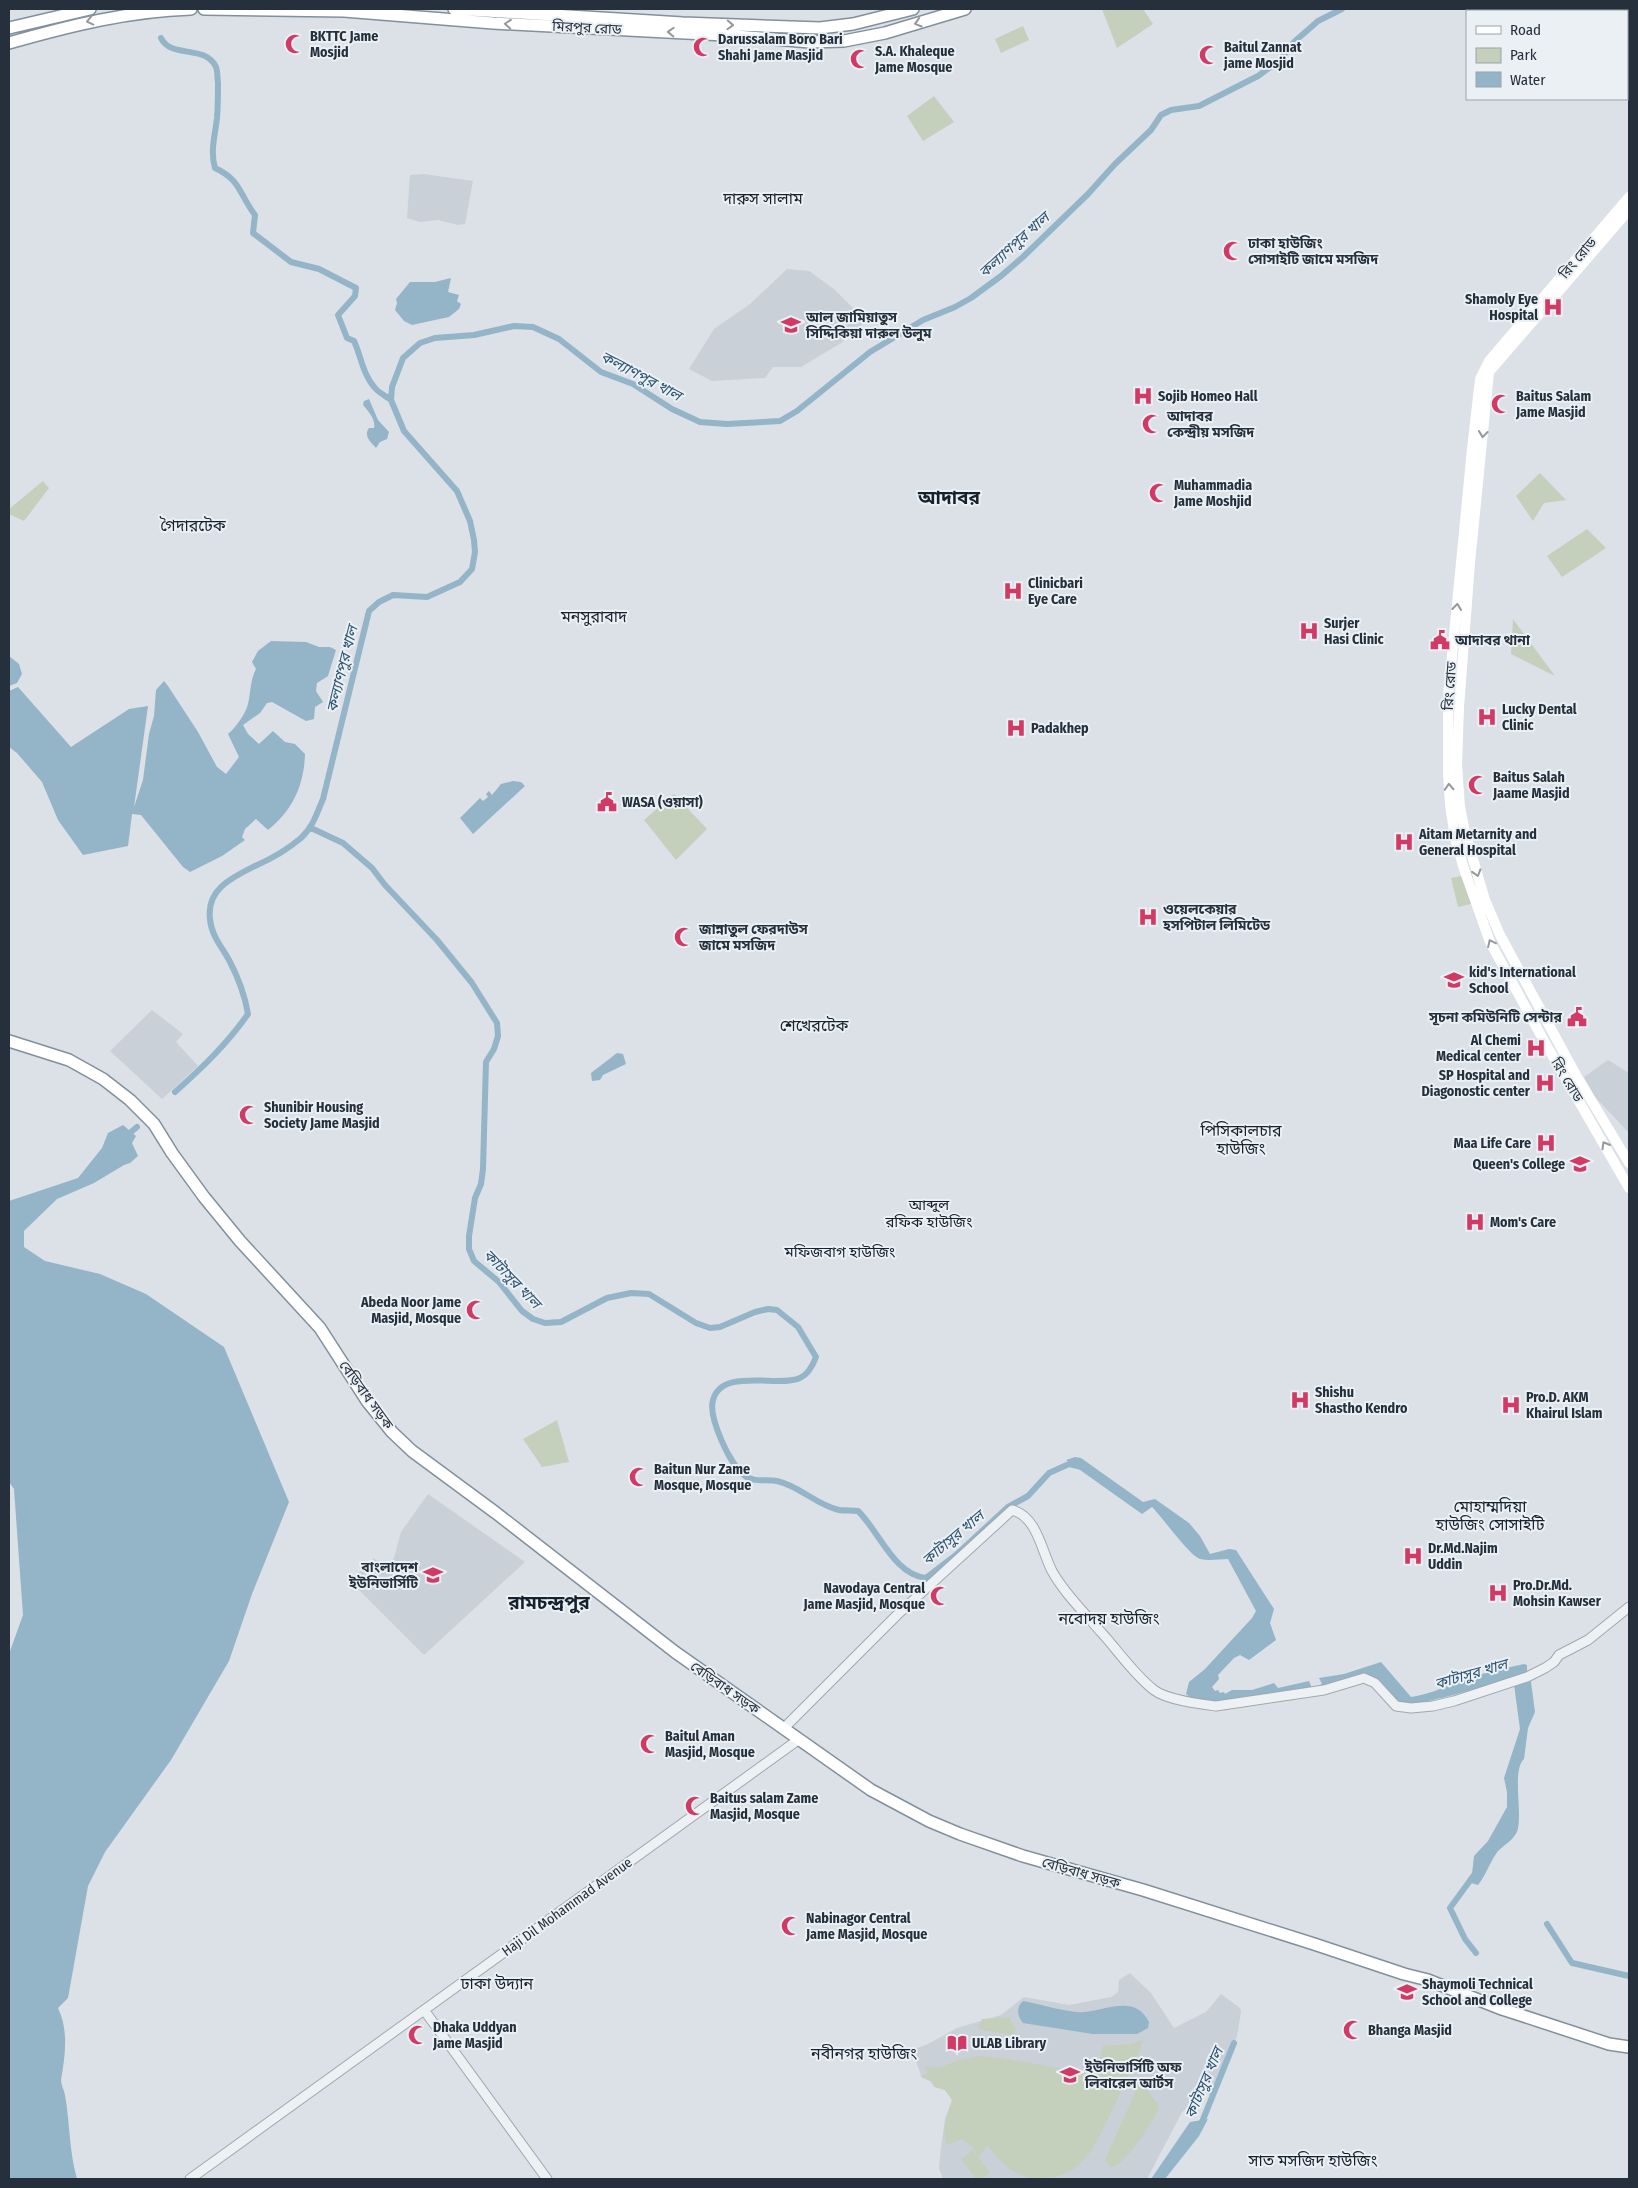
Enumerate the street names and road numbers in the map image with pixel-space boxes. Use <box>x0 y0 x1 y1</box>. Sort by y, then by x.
street label: মিরপুর রোড <box>551 18 623 38</box>
street label: রিং রোড <box>1555 233 1601 283</box>
street label: রিং রোড <box>1440 660 1460 712</box>
street label: রিং রোড <box>1547 1054 1587 1106</box>
street label: বেড়িবাধ সড়ক <box>335 1357 397 1433</box>
street label: বেড়িবাধ সড়ক <box>687 1658 764 1719</box>
street label: Haji Dil Mohammad Avenue <box>498 1854 636 1960</box>
street label: বেড়িবাধ সড়ক <box>1040 1854 1123 1892</box>

